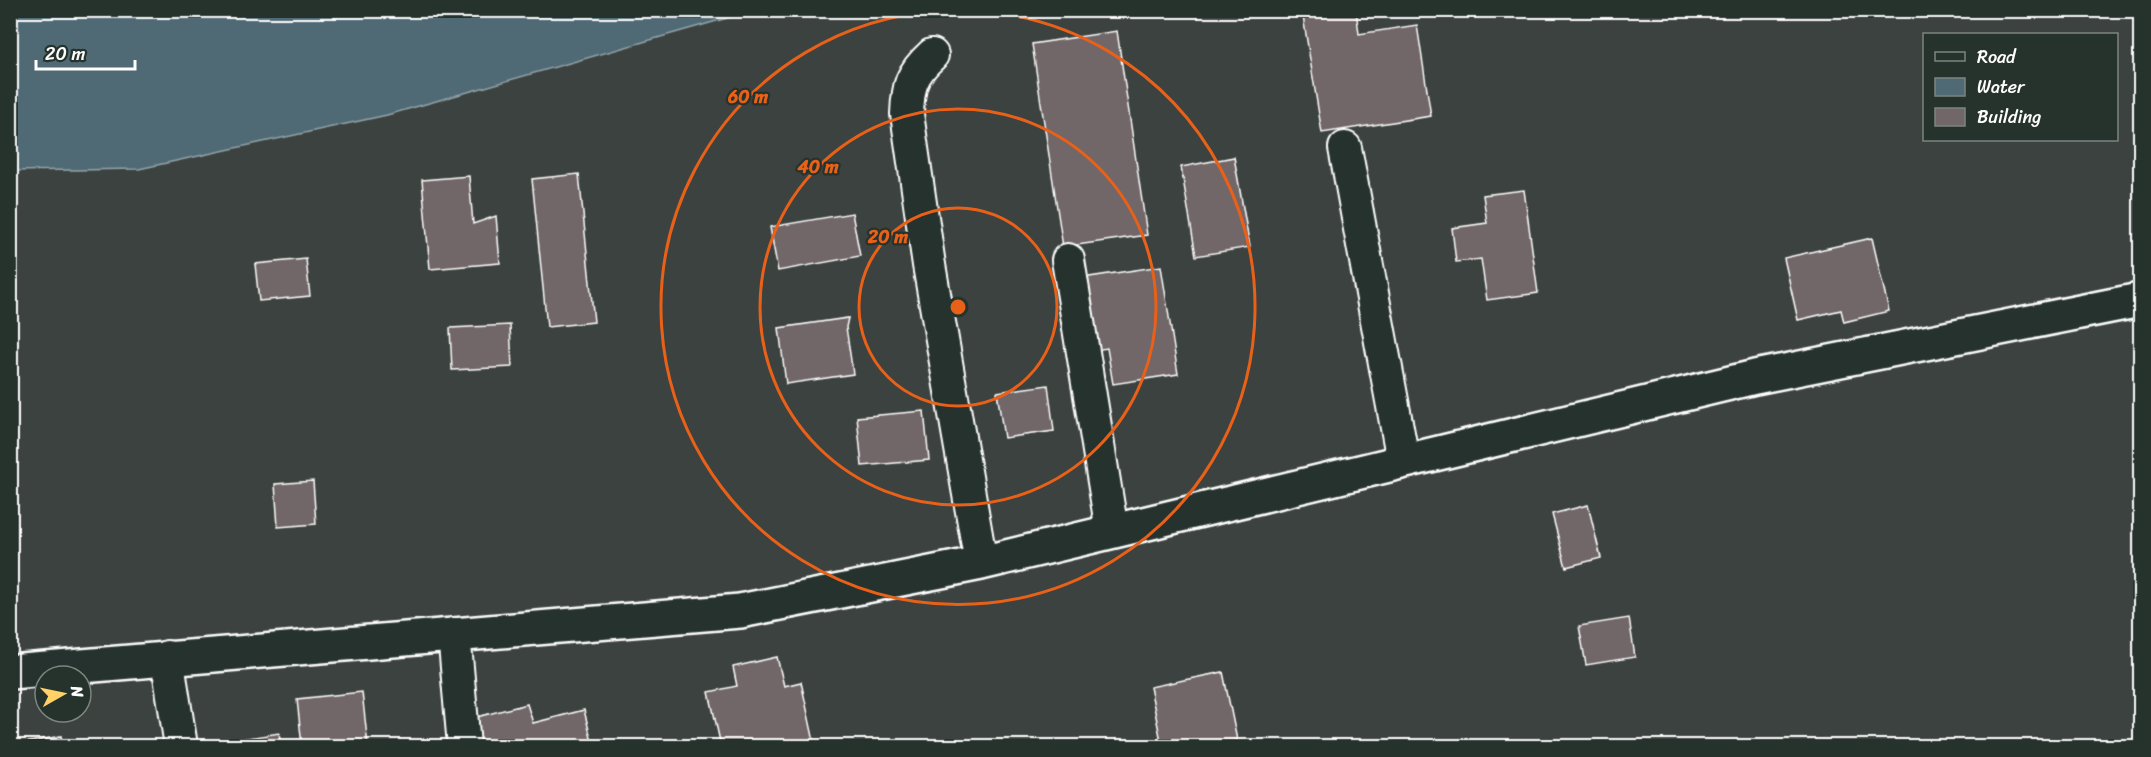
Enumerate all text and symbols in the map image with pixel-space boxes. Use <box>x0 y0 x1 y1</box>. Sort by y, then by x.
scale bar <box>36 33 135 71</box>
legend <box>1923 33 2118 141</box>
text: 20 m <box>45 38 85 70</box>
text: Road <box>1977 41 2017 73</box>
text: Water <box>1977 71 2026 103</box>
text: 60 m <box>727 81 768 113</box>
text: Building <box>1977 101 2041 133</box>
text: 40 m <box>796 151 839 183</box>
text: 20 m <box>867 221 908 253</box>
centre of rings <box>948 297 968 317</box>
north arrow <box>33 664 93 724</box>
text: N <box>62 683 93 700</box>

